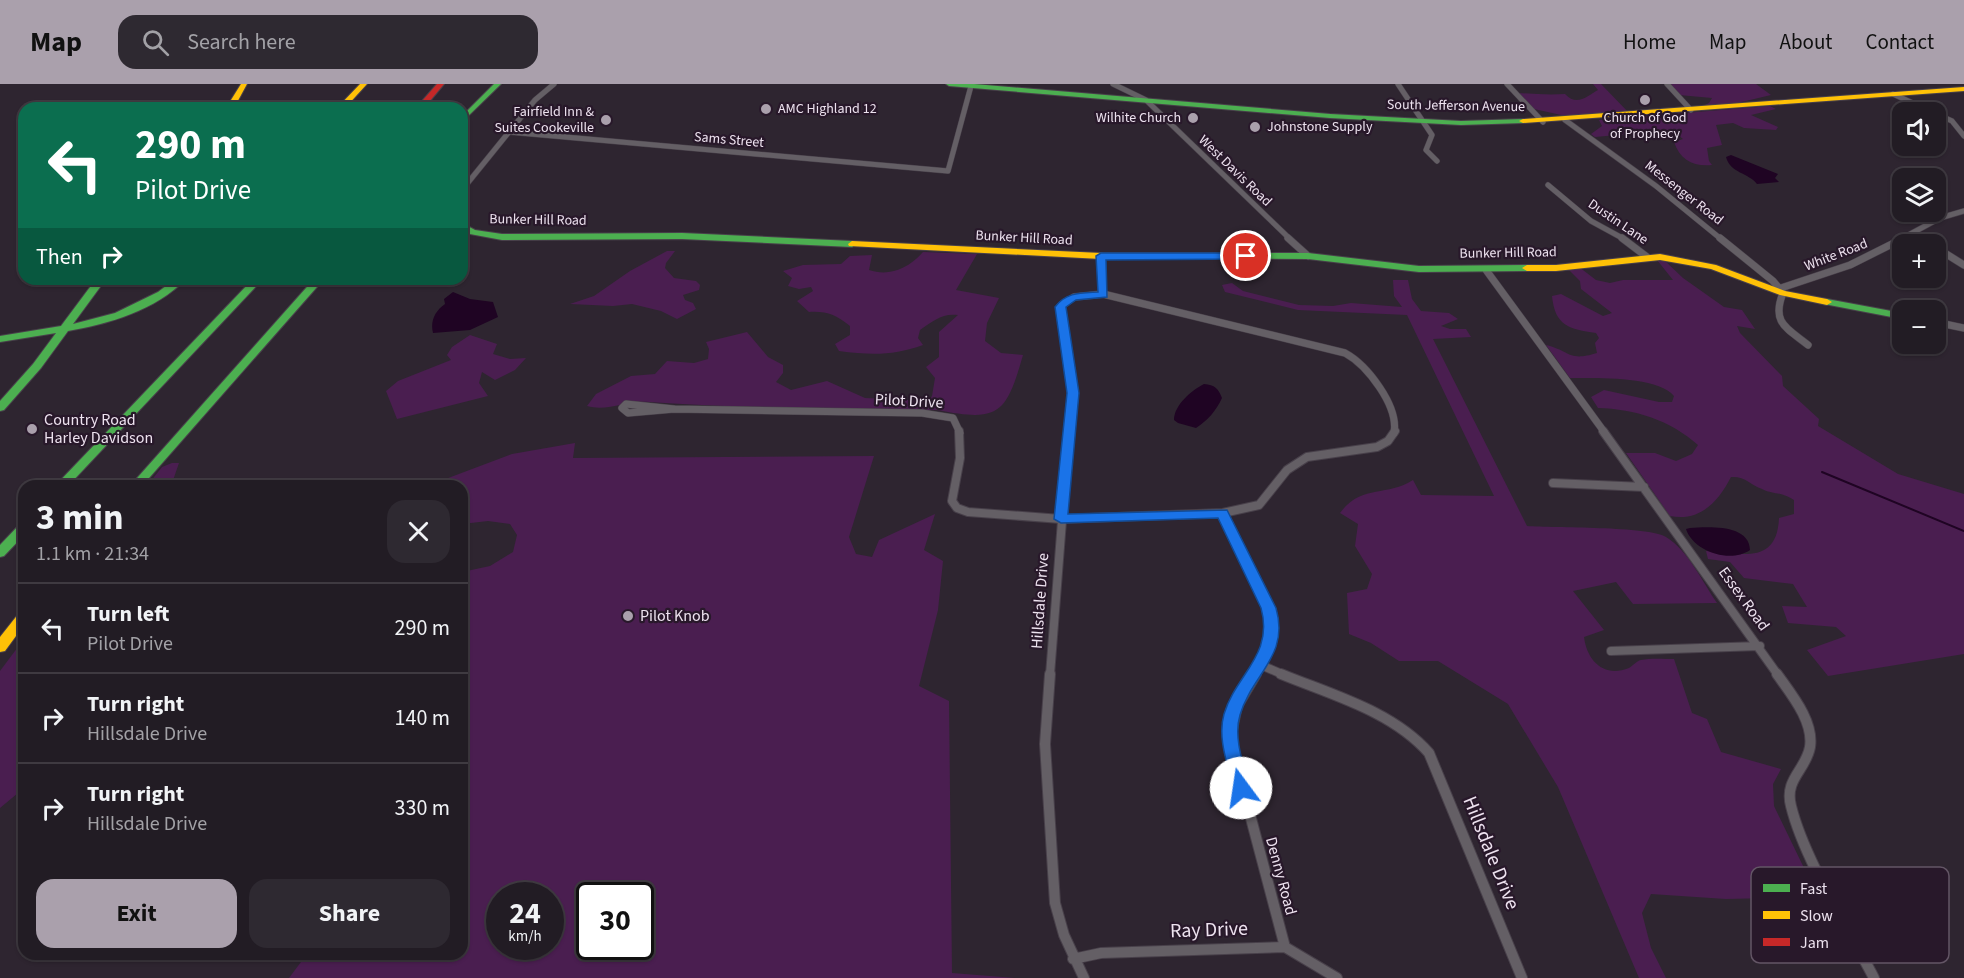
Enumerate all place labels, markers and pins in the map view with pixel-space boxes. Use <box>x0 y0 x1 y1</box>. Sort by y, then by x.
marker: Church of God of Prophecy <box>1638 93 1652 107</box>
place label: AMC Highland 12 <box>778 99 877 119</box>
place label: Fairfield Inn & Suites Cookeville <box>494 102 594 138</box>
marker: AMC Highland 12 <box>759 102 773 116</box>
place label: Wilhite Church <box>1096 108 1181 128</box>
place label: Church of God of Prophecy <box>1603 108 1687 144</box>
marker: Wilhite Church <box>1186 111 1200 125</box>
marker: Fairfield Inn & Suites Cookeville <box>599 113 613 127</box>
place label: Johnstone Supply <box>1267 117 1373 137</box>
marker: Johnstone Supply <box>1248 120 1262 134</box>
pin <box>1220 230 1271 281</box>
place label: Country Road Harley Davidson <box>44 409 153 449</box>
marker: Country Road Harley Davidson <box>25 422 39 436</box>
place label: Pilot Knob <box>640 605 710 627</box>
marker: Pilot Knob <box>621 609 635 623</box>

